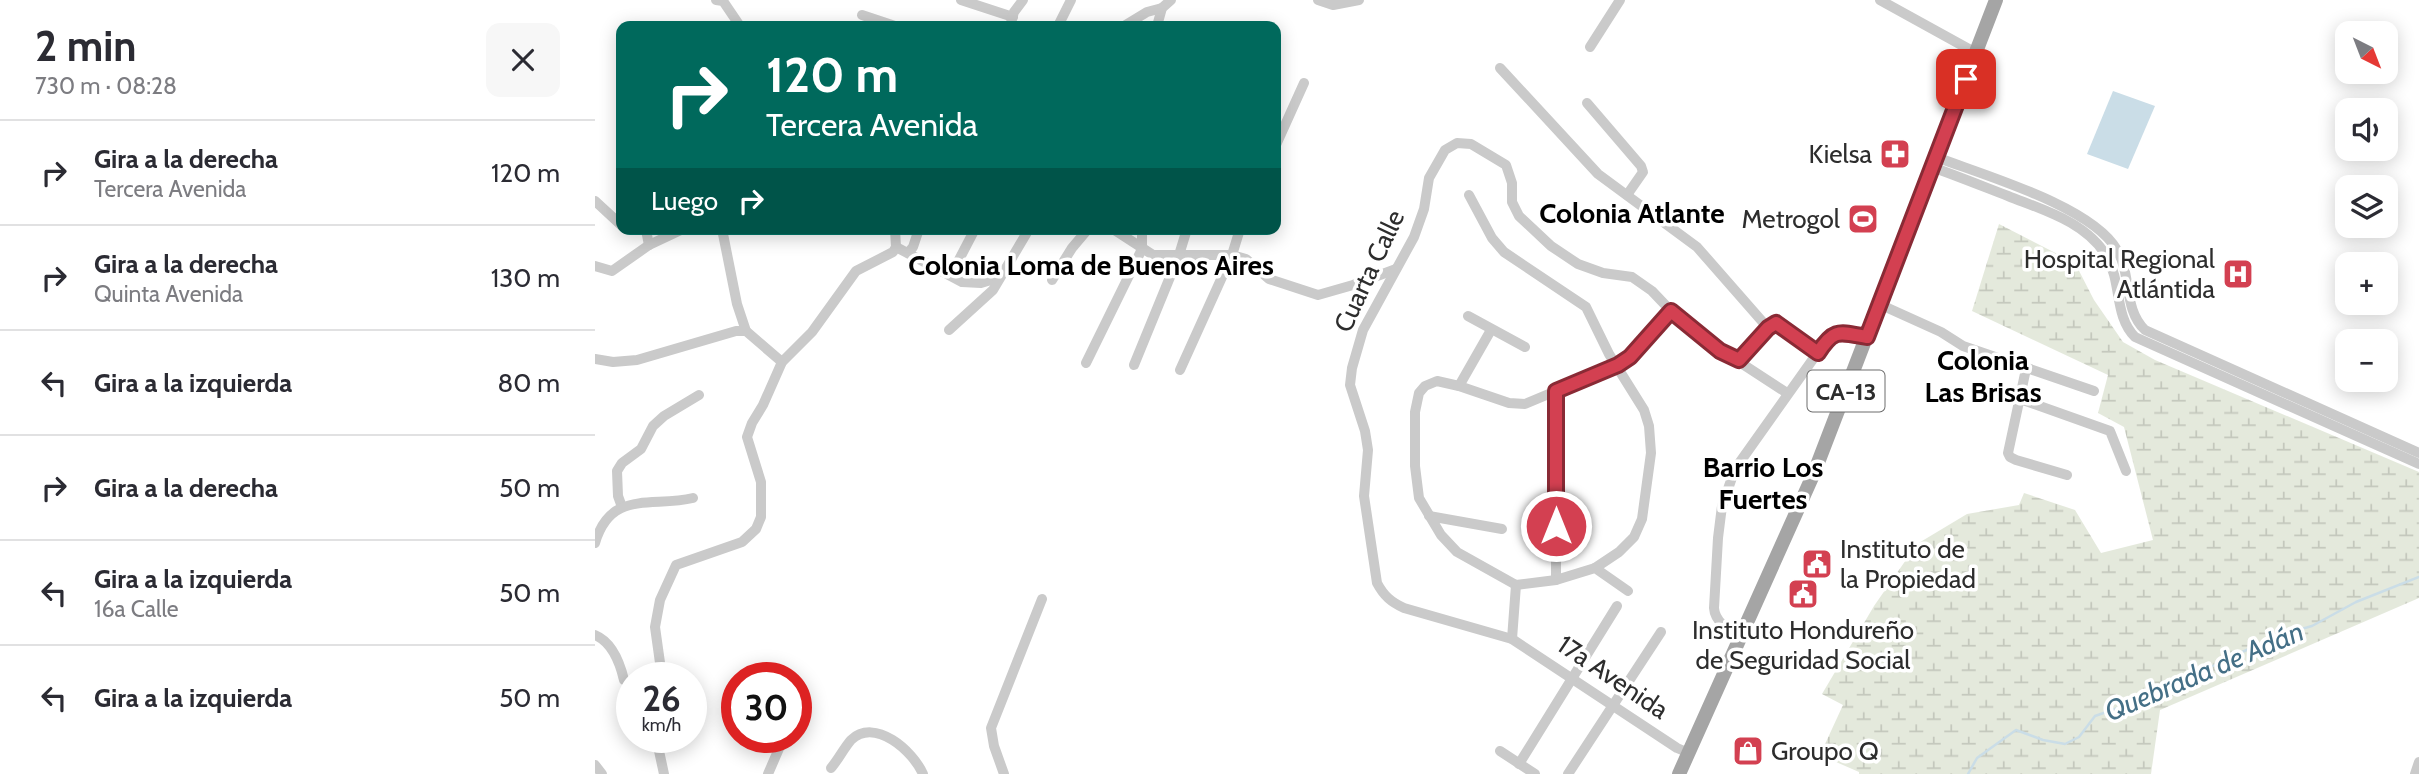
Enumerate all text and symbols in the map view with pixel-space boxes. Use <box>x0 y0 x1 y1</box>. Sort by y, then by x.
text: 2 min <box>35 20 136 72</box>
north arrow <box>2335 21 2397 84</box>
map controls <box>2335 21 2398 392</box>
button: close <box>486 23 560 97</box>
text: 120 m <box>766 45 898 104</box>
icon: right <box>651 49 742 140</box>
pin <box>1936 49 1996 109</box>
icon: arrive <box>1947 60 1985 98</box>
text: 730 m · 08:28 <box>35 72 177 100</box>
button: sound <box>2335 98 2398 161</box>
text: Tercera Avenida <box>766 105 978 144</box>
pharmacy icon: Kielsa <box>1878 137 1912 171</box>
place label: Kielsa <box>1808 138 1873 170</box>
text: Gira a la derecha <box>94 143 278 175</box>
icon: right <box>35 154 73 192</box>
text: 120 m <box>491 157 560 189</box>
text: Tercera Avenida <box>94 175 246 203</box>
button: layers <box>2335 175 2398 238</box>
icon: right <box>732 182 770 220</box>
text: Luego <box>651 185 718 217</box>
district label: Colonia Atlante <box>1539 196 1725 230</box>
sports icon: Metrogol <box>1846 202 1880 236</box>
place label: Metrogol <box>1742 203 1840 235</box>
street label: Cuarta Calle <box>1327 205 1411 337</box>
place label: Hospital Regional Atlántida <box>2024 243 2216 305</box>
text: Gira a la derecha <box>94 248 278 280</box>
district label: Colonia Loma de Buenos Aires <box>908 248 1274 282</box>
button: + <box>2335 252 2398 315</box>
hospital icon: Hospital Regional Atlántida <box>2221 257 2255 291</box>
icon: right <box>35 259 73 297</box>
text: 130 m <box>491 262 560 294</box>
text: Quinta Avenida <box>94 280 243 308</box>
button: − <box>2335 329 2398 392</box>
district label: Colonia Las Brisas <box>1924 343 2042 409</box>
icon: left <box>35 364 73 402</box>
text: Gira a la izquierda <box>94 367 292 399</box>
text: 80 m <box>497 367 560 399</box>
road number: CA-13 <box>1807 370 1885 412</box>
district label: Barrio Los Fuertes <box>1703 450 1823 516</box>
icon: right <box>35 469 73 507</box>
text: Gira a la derecha <box>94 472 278 504</box>
text: 50 m <box>499 472 560 504</box>
position arrow <box>1519 489 1593 563</box>
place label: Instituto de la Propiedad <box>1840 533 1976 595</box>
public building icon: Instituto de la Propiedad <box>1800 547 1834 581</box>
text: Gira a la izquierda <box>94 563 292 595</box>
icon: left <box>35 574 73 612</box>
text: 50 m <box>499 577 560 609</box>
public building icon: Instituto Hondureño de Seguridad Social <box>1786 577 1820 611</box>
text: 16a Calle <box>94 595 179 623</box>
place label: Instituto Hondureño de Seguridad Social <box>1692 614 1914 676</box>
water label: Quebrada de Adán <box>2100 614 2308 728</box>
street label: 17a Avenida <box>1551 628 1675 726</box>
speed limit sign: 30 <box>721 662 812 753</box>
text: 26 <box>642 677 681 720</box>
icon: left <box>35 679 73 717</box>
text: Gira a la izquierda <box>94 682 292 714</box>
text: 50 m <box>499 682 560 714</box>
text: km/h <box>642 714 681 736</box>
shop icon: Groupo Q <box>1731 734 1765 768</box>
place label: Groupo Q <box>1771 735 1879 767</box>

